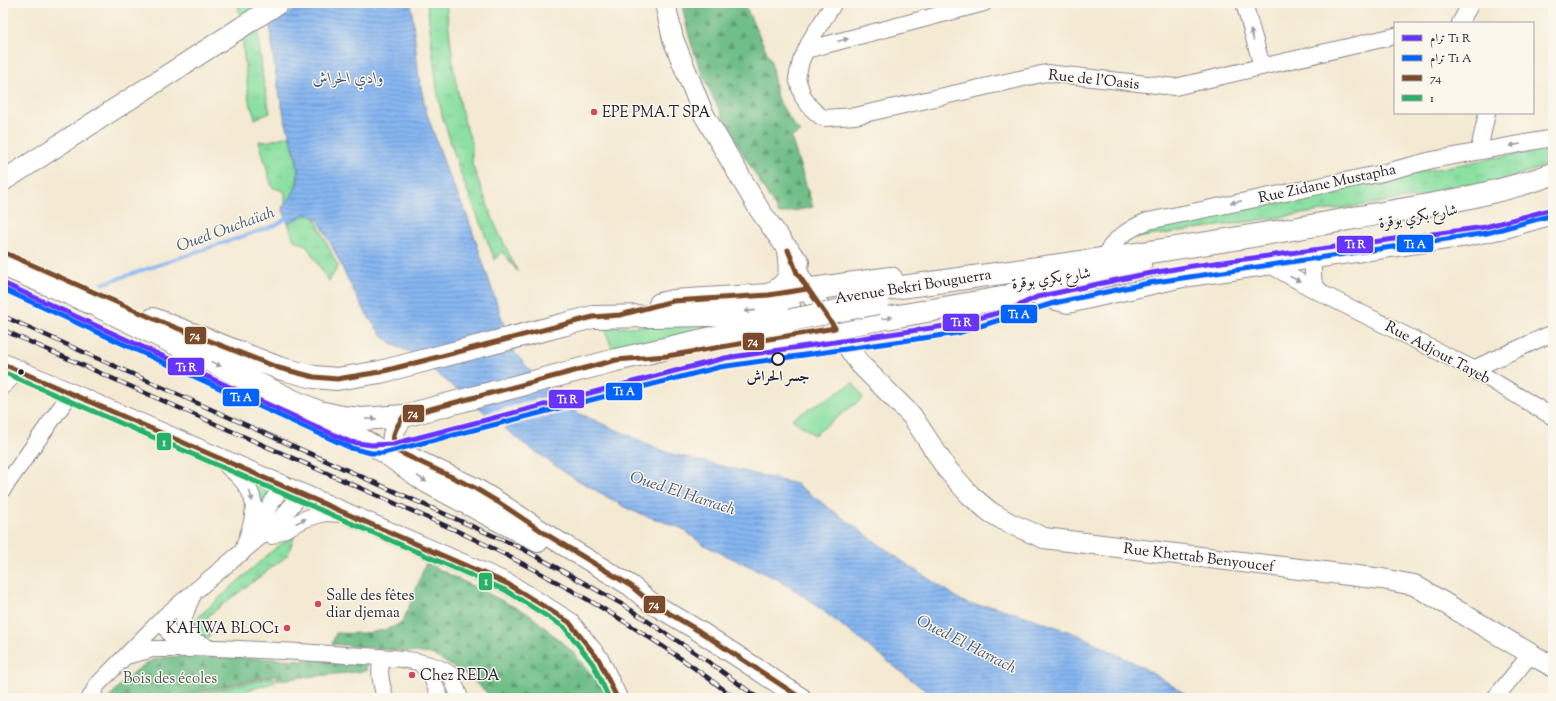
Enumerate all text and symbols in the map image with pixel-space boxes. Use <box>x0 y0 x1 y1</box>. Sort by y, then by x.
legend <box>1394 22 1534 114</box>
one-way arrow <box>1249 29 1255 41</box>
text: ترام T1 R <box>1430 30 1471 49</box>
one-way arrow <box>837 37 849 43</box>
text: ترام T1 A <box>1430 50 1472 69</box>
street label: Rue de l'Oasis <box>1047 65 1141 96</box>
water label: وادي الحراش <box>312 68 384 91</box>
text: 74 <box>1430 70 1441 88</box>
text: 1 <box>1430 90 1434 108</box>
place label: EPE PMA.T SPA <box>602 103 710 124</box>
marker: EPE PMA.T SPA <box>589 107 599 117</box>
one-way arrow <box>1508 142 1521 148</box>
street label: Rue Zidane Mustapha <box>1257 160 1398 209</box>
one-way arrow <box>1230 199 1243 205</box>
street label: شارع بكري بوقرة <box>1377 200 1460 236</box>
water label: Oued Ouchaïah <box>173 202 278 259</box>
line badge: T1 A <box>1396 234 1434 253</box>
line badge: T1 R <box>1336 235 1374 254</box>
text: T1 R <box>1344 237 1366 253</box>
text: T1 A <box>1403 237 1426 253</box>
street label: شارع بكري بوقرة <box>1010 264 1092 296</box>
street label: Avenue Bekri Bouguerra <box>834 265 993 310</box>
one-way arrow <box>1289 276 1301 283</box>
line badge: T1 A <box>1000 304 1038 324</box>
text: T1 A <box>1007 307 1030 323</box>
one-way arrow <box>744 308 756 314</box>
line badge: T1 R <box>942 313 980 332</box>
one-way arrow <box>881 315 893 321</box>
text: T1 R <box>950 315 972 331</box>
street label: Rue Adjout Tayeb <box>1381 317 1494 390</box>
line badge: 74 <box>184 326 207 345</box>
text: 74 <box>190 328 201 344</box>
line badge: 74 <box>742 332 765 351</box>
text: 74 <box>748 334 759 350</box>
marker: جسر الحراش <box>771 352 785 366</box>
line badge: T1 R <box>167 357 205 376</box>
text: T1 R <box>175 360 197 376</box>
one-way arrow <box>210 361 222 367</box>
unlabelled marker <box>16 367 26 377</box>
place label: جسر الحراش <box>746 367 810 388</box>
line badge: T1 A <box>605 382 643 401</box>
text: T1 A <box>612 384 635 400</box>
line badge: T1 A <box>222 388 260 407</box>
line badge: T1 R <box>548 389 585 409</box>
text: T1 A <box>229 390 252 406</box>
text: T1 R <box>556 392 578 408</box>
line badge: 74 <box>402 404 425 423</box>
text: 74 <box>408 406 419 422</box>
one-way arrow <box>365 416 378 422</box>
line badge: 1 <box>156 432 172 451</box>
text: 1 <box>161 435 166 451</box>
water label: Oued El Harrach <box>627 467 738 522</box>
one-way arrow <box>416 476 428 483</box>
one-way arrow <box>249 489 255 502</box>
one-way arrow <box>295 518 306 524</box>
street label: Rue Khettab Benyoucef <box>1122 539 1276 578</box>
line badge: 1 <box>478 572 493 591</box>
text: 1 <box>483 574 488 590</box>
place label: Salle des fêtes diar djemaa <box>326 586 415 624</box>
line badge: 74 <box>643 595 666 614</box>
text: 74 <box>649 597 660 613</box>
marker: Salle des fêtes diar djemaa <box>313 599 323 609</box>
water label: Oued El Harrach <box>912 610 1020 680</box>
place label: KAHWA BLOC1 <box>166 619 279 640</box>
marker: KAHWA BLOC1 <box>282 623 292 633</box>
place label: Chez REDA <box>420 666 500 687</box>
park label: Bois des écoles <box>123 669 217 690</box>
marker: Chez REDA <box>407 670 417 680</box>

